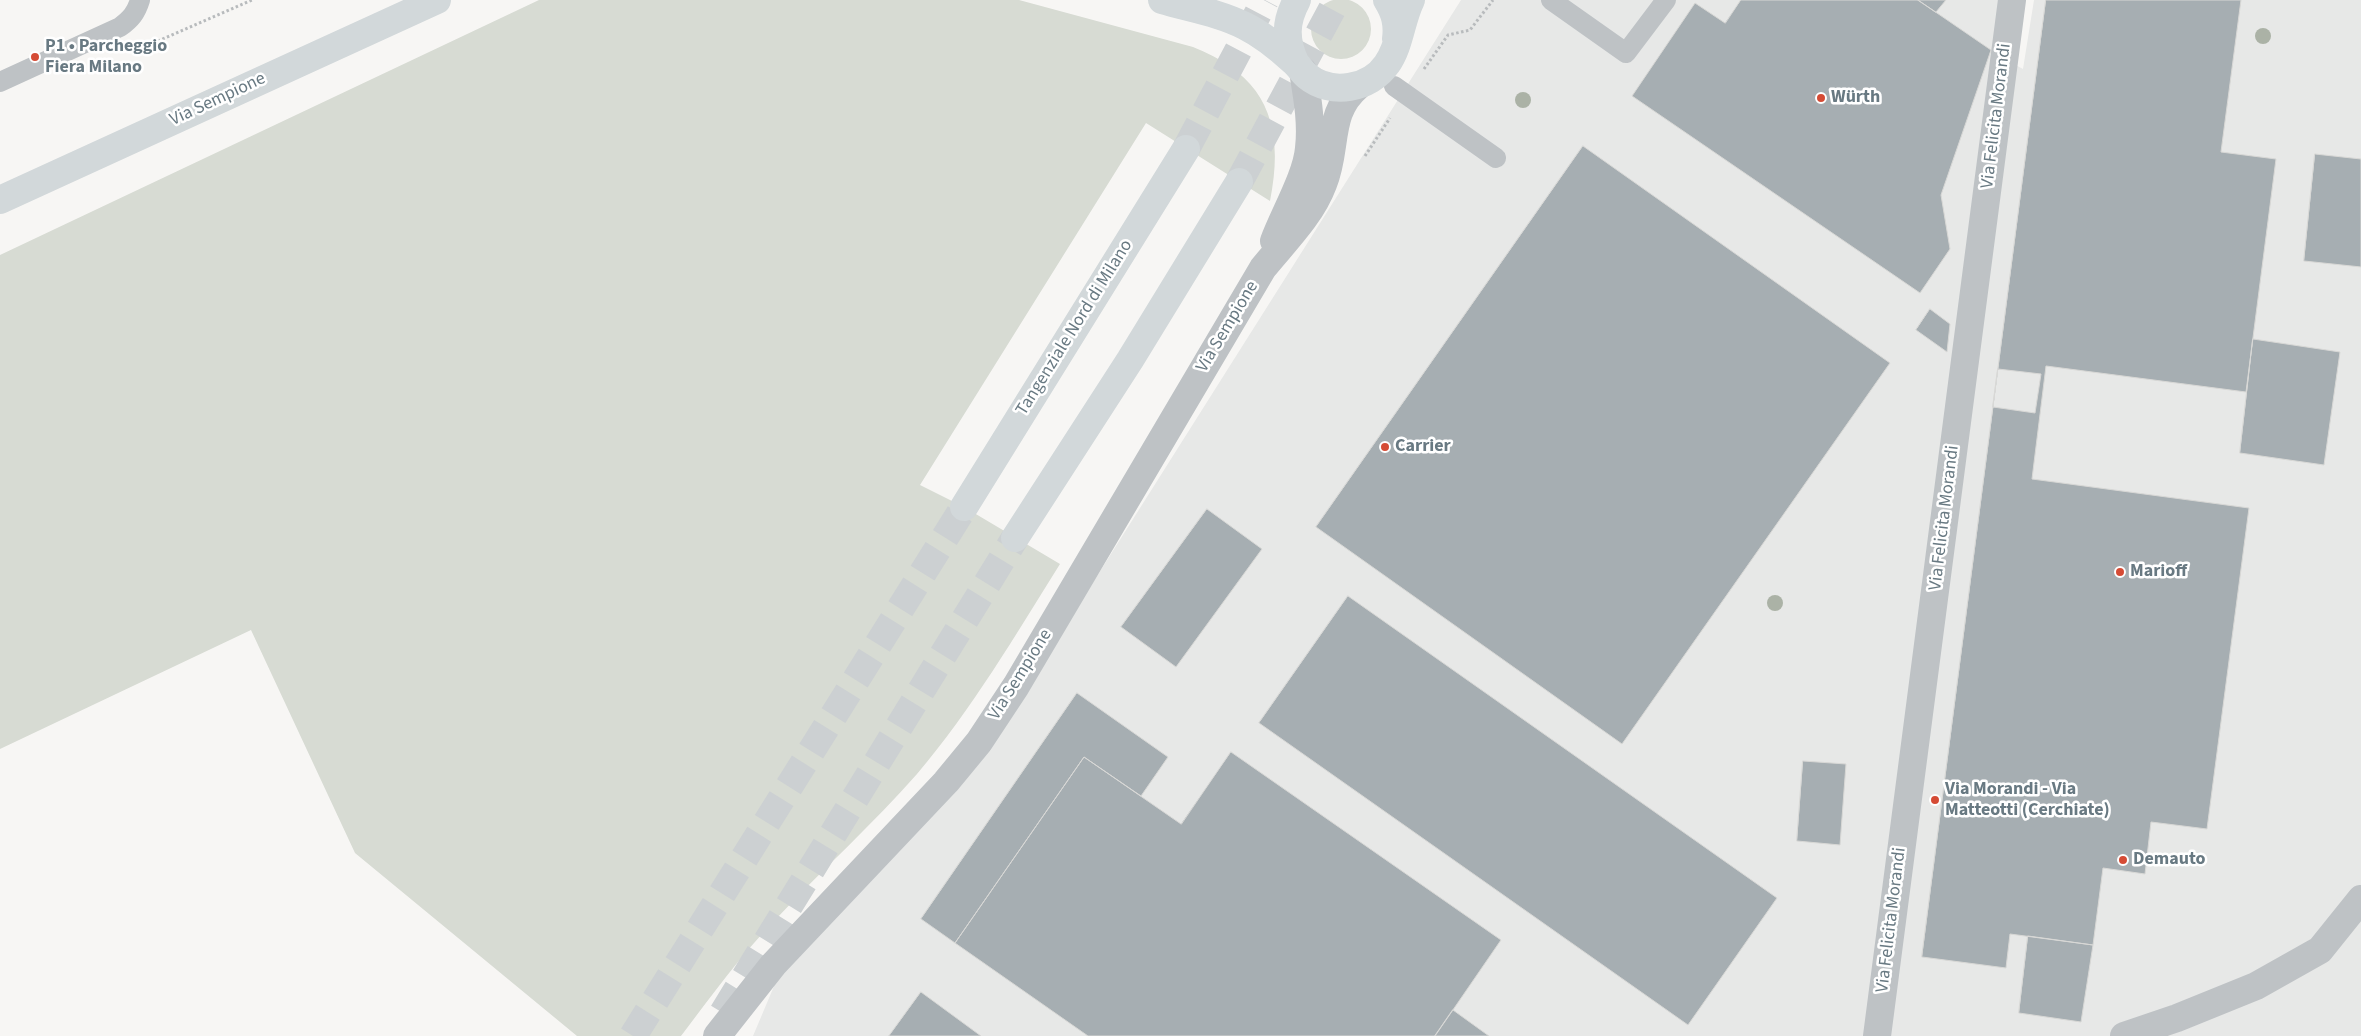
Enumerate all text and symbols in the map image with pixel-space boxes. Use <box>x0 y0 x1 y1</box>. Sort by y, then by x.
place label: P1 • Parcheggio Fiera Milano <box>45 36 167 78</box>
street label: Via Felicita Morandi <box>1977 42 2017 190</box>
marker: P1 • Parcheggio Fiera Milano <box>29 51 41 63</box>
street label: Via Sempione <box>167 68 269 132</box>
place label: Würth <box>1831 87 1880 109</box>
marker: Würth <box>1815 92 1827 104</box>
street label: Tangenziale Nord di Milano <box>1012 236 1138 420</box>
street label: Via Sempione <box>1192 277 1264 377</box>
place label: Carrier <box>1395 436 1451 458</box>
marker: Carrier <box>1379 441 1391 453</box>
street label: Via Felicita Morandi <box>1925 444 1965 592</box>
place label: Marioff <box>2130 561 2187 583</box>
marker: Marioff <box>2114 566 2126 578</box>
street label: Via Sempione <box>985 626 1057 724</box>
place label: Via Morandi - Via Matteotti (Cerchiate) <box>1945 779 2110 822</box>
marker: Via Morandi - Via Matteotti (Cerchiate) <box>1929 794 1941 806</box>
street label: Via Felicita Morandi <box>1872 846 1912 994</box>
place label: Demauto <box>2133 849 2205 871</box>
marker: Demauto <box>2117 854 2129 866</box>

